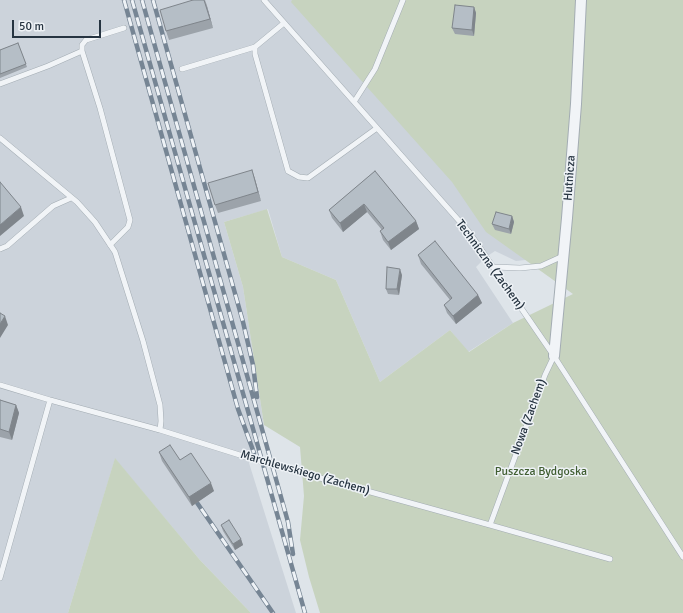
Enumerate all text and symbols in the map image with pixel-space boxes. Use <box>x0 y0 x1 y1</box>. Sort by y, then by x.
scale bar <box>14 12 103 38</box>
text: 50 m <box>19 19 44 34</box>
street label: Hutnicza <box>561 155 579 201</box>
street label: Techniczna (Zachem) <box>453 217 527 313</box>
street label: Nowa (Zachem) <box>509 377 549 457</box>
street label: Marchlewskiego (Zachem) <box>239 448 371 498</box>
park label: Puszcza Bydgoska <box>495 465 587 479</box>

